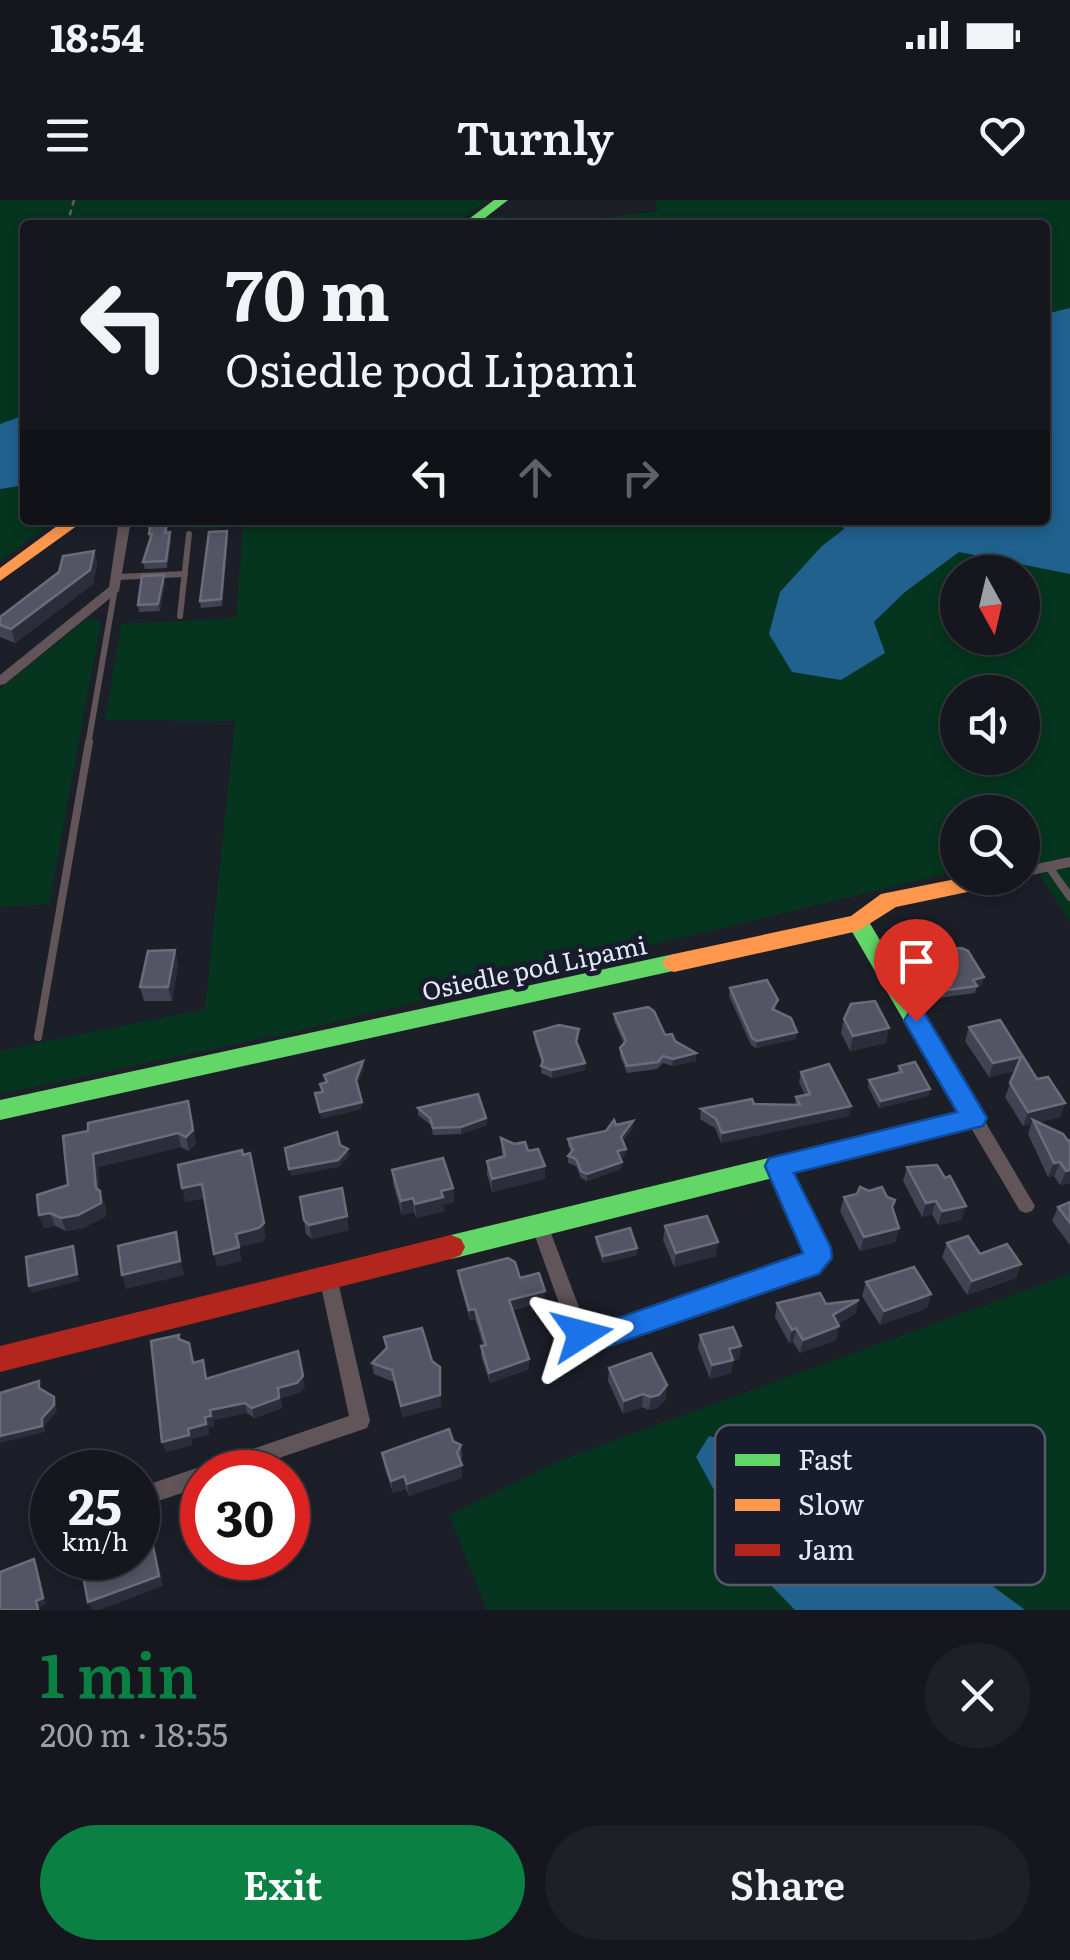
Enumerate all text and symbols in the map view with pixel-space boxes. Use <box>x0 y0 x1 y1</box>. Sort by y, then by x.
text: 18:54 <box>50 7 144 64</box>
text: Turnly <box>456 102 614 169</box>
icon: menu <box>40 108 95 163</box>
icon: heart <box>975 108 1030 163</box>
text: 70 m <box>225 239 390 343</box>
icon: left <box>60 260 190 390</box>
text: Osiedle pod Lipami <box>225 334 637 401</box>
icon: left <box>403 450 458 505</box>
icon: ahead <box>508 450 563 505</box>
icon: right <box>613 450 668 505</box>
north arrow <box>940 555 1040 655</box>
map controls <box>940 555 1040 895</box>
button: sound <box>940 675 1040 775</box>
button: search <box>940 795 1040 895</box>
pin <box>874 919 959 1022</box>
street label: Osiedle pod Lipami <box>418 925 650 1009</box>
icon: arrive <box>889 934 944 989</box>
position arrow <box>530 1282 634 1386</box>
legend <box>715 1425 1045 1585</box>
text: Fast <box>798 1437 853 1479</box>
speed limit sign: 30 <box>180 1450 310 1580</box>
text: 25 <box>68 1466 122 1540</box>
text: Slow <box>798 1482 864 1524</box>
text: km/h <box>62 1522 128 1559</box>
text: Jam <box>798 1527 854 1569</box>
text: 1 min <box>40 1627 198 1716</box>
button: close <box>925 1643 1030 1748</box>
text: 200 m · 18:55 <box>40 1709 228 1757</box>
button: Exit <box>40 1825 525 1940</box>
button: Share <box>545 1825 1030 1940</box>

